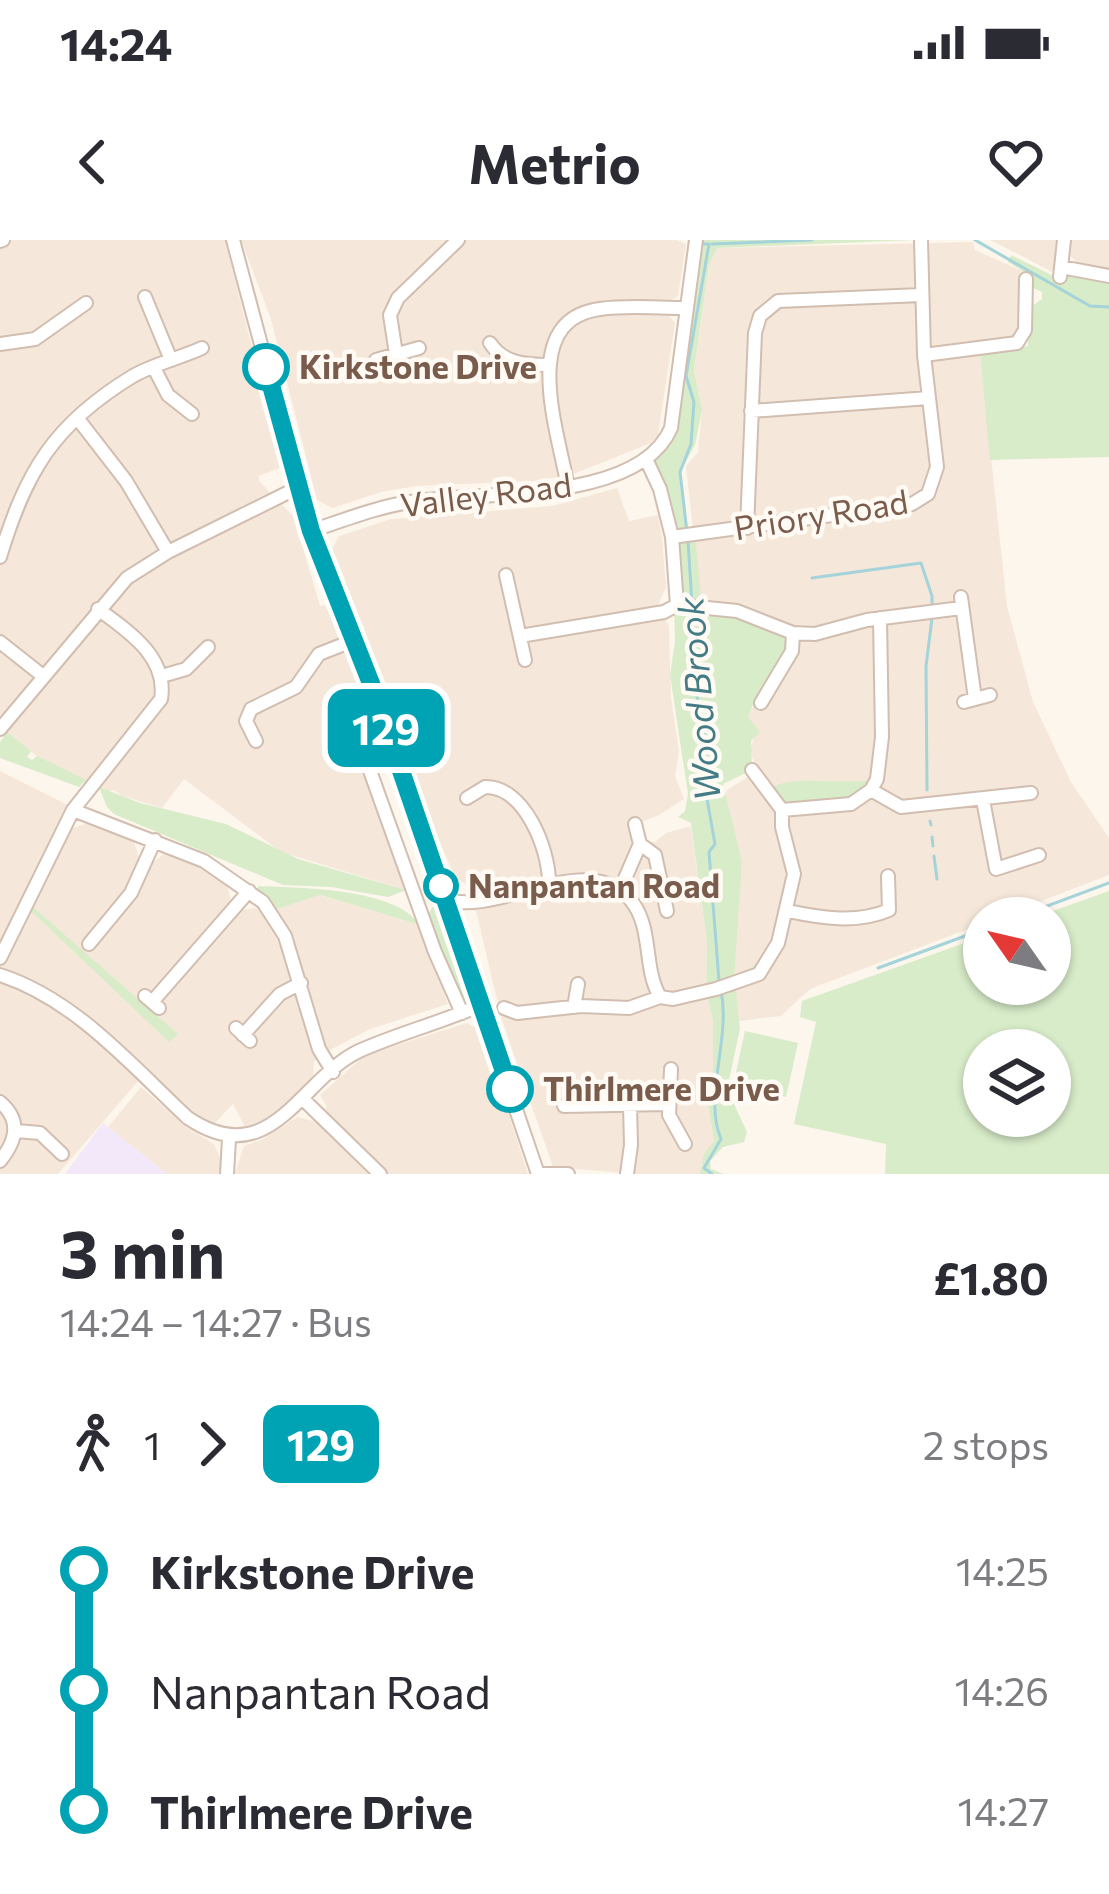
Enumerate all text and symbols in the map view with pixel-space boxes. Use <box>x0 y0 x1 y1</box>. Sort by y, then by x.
text: 14:24 <box>60 15 172 70</box>
icon: back <box>60 129 126 195</box>
text: Metrio <box>468 129 641 195</box>
icon: heart <box>983 129 1049 195</box>
marker: Kirkstone Drive <box>244 345 288 389</box>
place label: Kirkstone Drive <box>299 345 537 386</box>
street label: Valley Road <box>398 463 574 524</box>
street label: Priory Road <box>731 480 911 548</box>
water label: Wood Brook <box>666 594 728 803</box>
line badge: 129 <box>317 689 455 767</box>
text: 129 <box>352 702 420 754</box>
place label: Nanpantan Road <box>468 864 720 905</box>
marker: Nanpantan Road <box>425 870 457 902</box>
north arrow <box>963 897 1071 1005</box>
map controls <box>963 897 1071 1137</box>
button: layers <box>963 1029 1071 1137</box>
marker: Thirlmere Drive <box>488 1067 532 1111</box>
place label: Thirlmere Drive <box>543 1067 780 1108</box>
text: 3 min <box>60 1211 225 1292</box>
text: £1.80 <box>933 1249 1049 1304</box>
text: 14:24 – 14:27 · Bus <box>60 1297 372 1345</box>
icon: walk <box>60 1411 126 1477</box>
icon: forward <box>179 1411 245 1477</box>
text: 129 <box>287 1418 355 1470</box>
text: 1 <box>144 1420 161 1468</box>
text: 2 stops <box>923 1420 1049 1468</box>
text: Kirkstone Drive <box>150 1543 474 1598</box>
text: 14:25 <box>956 1546 1049 1594</box>
text: Nanpantan Road <box>150 1663 491 1718</box>
text: 14:26 <box>955 1666 1049 1714</box>
text: Thirlmere Drive <box>150 1783 473 1838</box>
text: 14:27 <box>958 1786 1049 1834</box>

